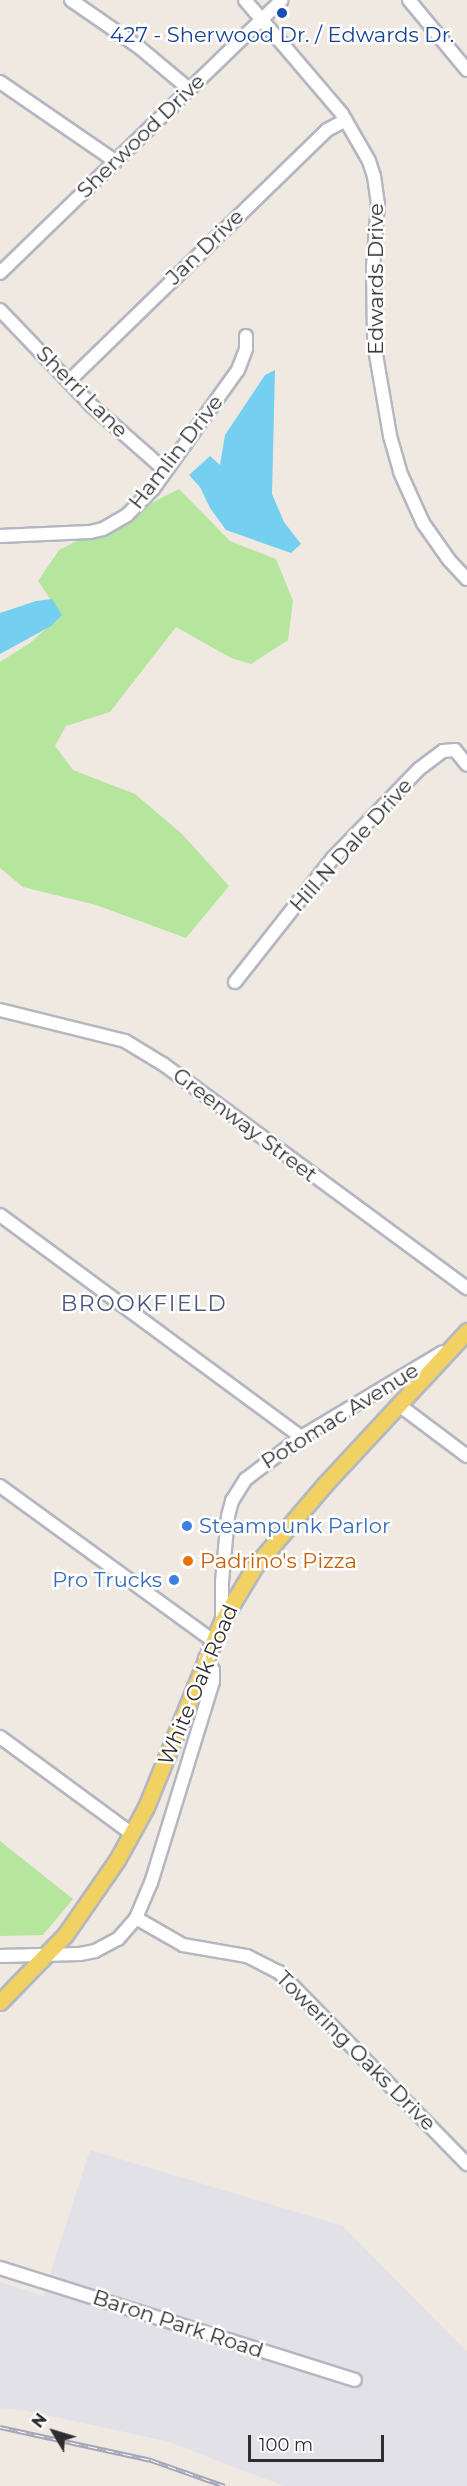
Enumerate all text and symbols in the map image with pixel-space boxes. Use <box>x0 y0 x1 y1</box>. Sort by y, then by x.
marker: 427 - Sherwood Dr. / Edwards Dr. <box>275 6 289 20</box>
place label: 427 - Sherwood Dr. / Edwards Dr. <box>110 22 454 48</box>
street label: Sherwood Drive <box>72 69 210 203</box>
street label: Edwards Drive <box>363 203 389 355</box>
street label: Jan Drive <box>161 204 249 290</box>
street label: Sherri Lane <box>31 341 133 443</box>
street label: Hamlin Drive <box>124 390 228 514</box>
street label: Hill N Dale Drive <box>285 773 417 917</box>
street label: Greenway Street <box>168 1063 322 1187</box>
district label: BROOKFIELD <box>61 1291 227 1317</box>
street label: Potomac Avenue <box>257 1357 423 1475</box>
place label: Steampunk Parlor <box>199 1513 390 1539</box>
marker: Steampunk Parlor <box>180 1519 194 1533</box>
place label: Padrino's Pizza <box>200 1548 357 1574</box>
marker: Padrino's Pizza <box>181 1554 195 1568</box>
place label: Pro Trucks <box>52 1567 162 1593</box>
marker: Pro Trucks <box>167 1573 181 1587</box>
street label: White Oak Road <box>153 1601 243 1769</box>
street label: Towering Oaks Drive <box>271 1966 441 2136</box>
street label: Baron Park Road <box>90 2285 266 2363</box>
north arrow <box>24 2402 84 2462</box>
text: N <box>28 2410 51 2432</box>
scale bar <box>251 2423 388 2461</box>
text: 100 m <box>259 2434 313 2456</box>

